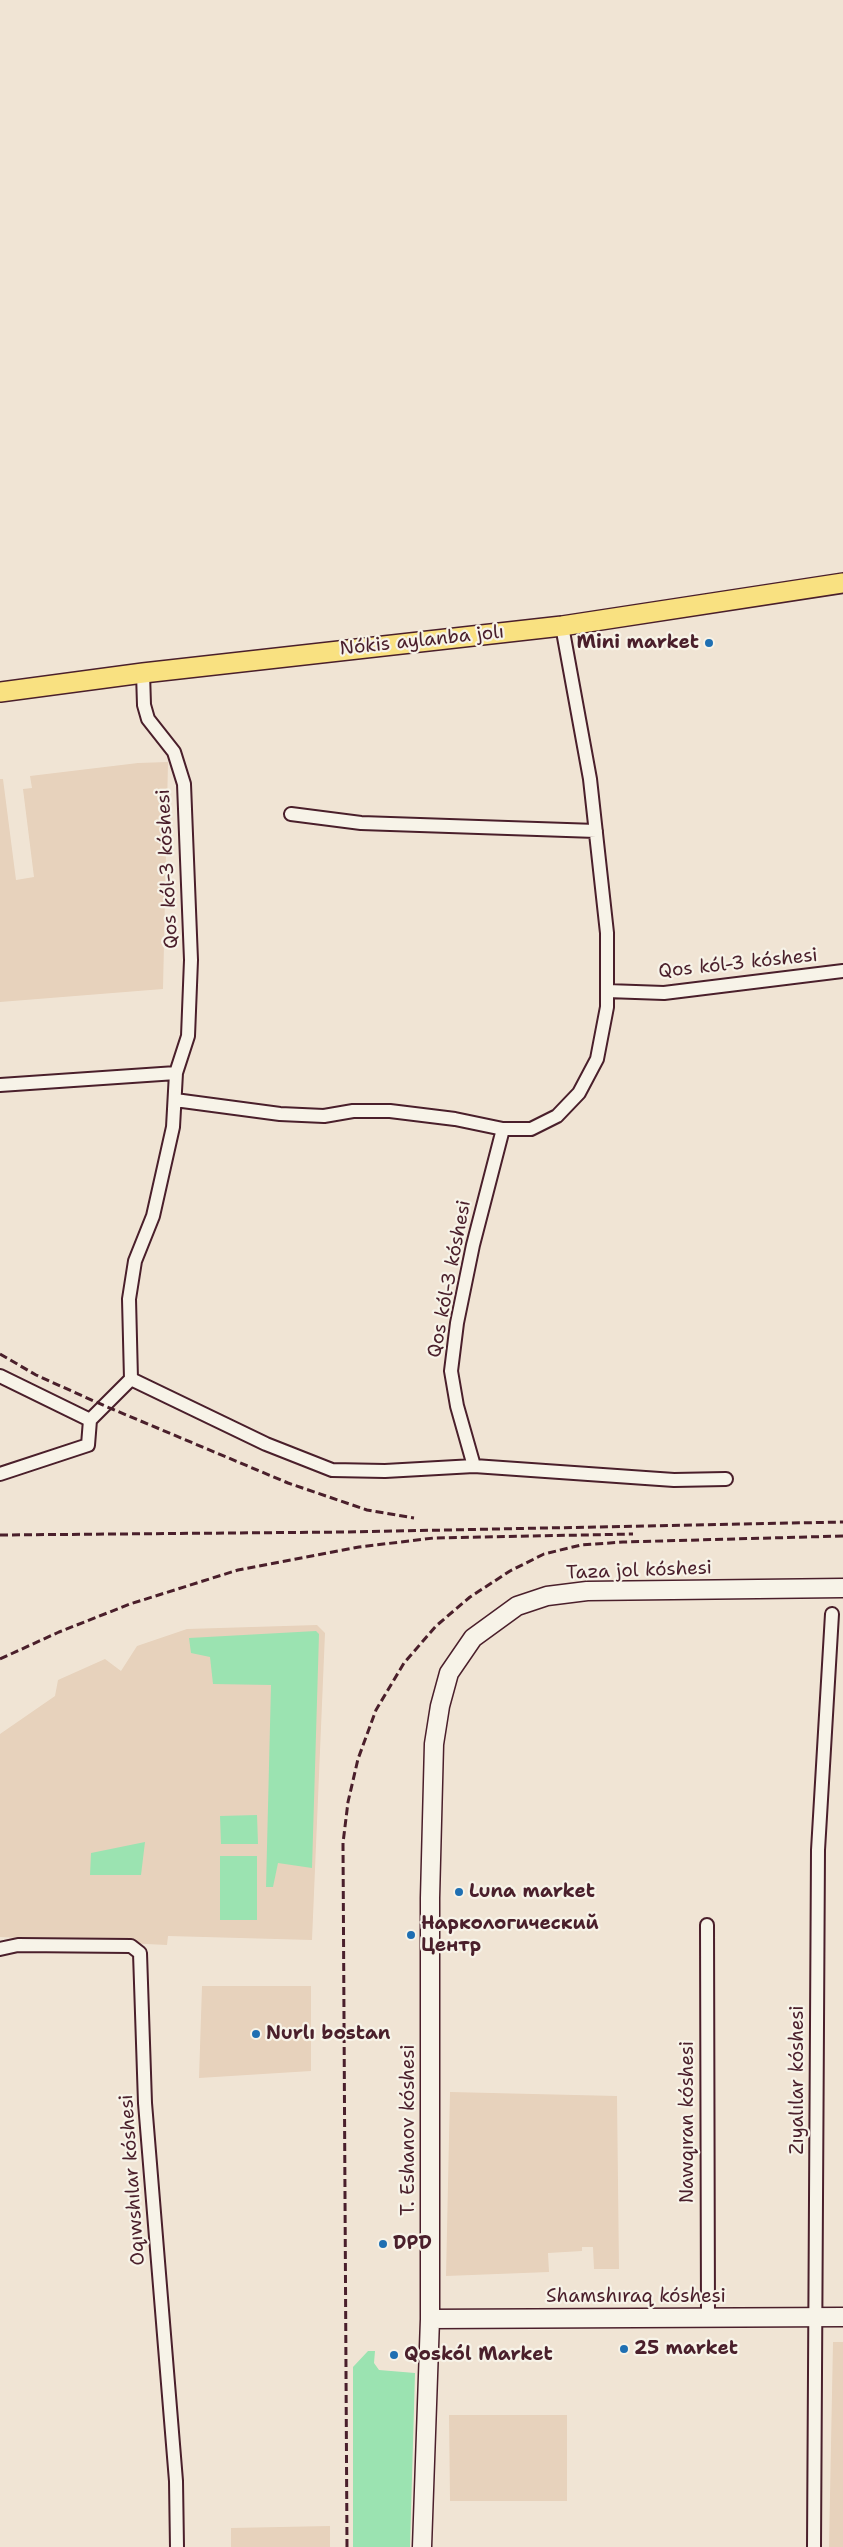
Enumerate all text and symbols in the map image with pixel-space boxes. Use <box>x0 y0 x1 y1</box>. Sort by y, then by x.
street label: Nókis aylanba jolı <box>339 621 505 661</box>
place label: Mini market <box>577 632 699 654</box>
marker: Mini market <box>703 637 715 649</box>
street label: Qos kól-3 kóshesi <box>152 789 184 949</box>
street label: Qos kól-3 kóshesi <box>657 944 819 984</box>
street label: Qos kól-3 kóshesi <box>424 1198 476 1360</box>
street label: Taza jol kóshesi <box>566 1557 712 1585</box>
place label: Luna market <box>469 1881 595 1903</box>
marker: Luna market <box>453 1886 465 1898</box>
place label: Наркологический Центр <box>421 1913 599 1957</box>
marker: Наркологический Центр <box>405 1929 417 1941</box>
street label: Zıyalılar kóshesi <box>787 2005 809 2155</box>
place label: Nurlı bostan <box>266 2023 390 2045</box>
marker: Nurlı bostan <box>250 2028 262 2040</box>
street label: Nawqıran kóshesi <box>677 2041 699 2203</box>
street label: T. Eshanov kóshesi <box>398 2044 420 2216</box>
street label: Oqıwshılar kóshesi <box>116 2094 150 2266</box>
place label: DPD <box>393 2233 432 2255</box>
marker: DPD <box>377 2238 389 2250</box>
street label: Shamshıraq kóshesi <box>546 2286 726 2308</box>
place label: 25 market <box>634 2338 738 2360</box>
marker: 25 market <box>618 2343 630 2355</box>
place label: Qoskól Market <box>404 2344 553 2366</box>
marker: Qoskól Market <box>388 2349 400 2361</box>

